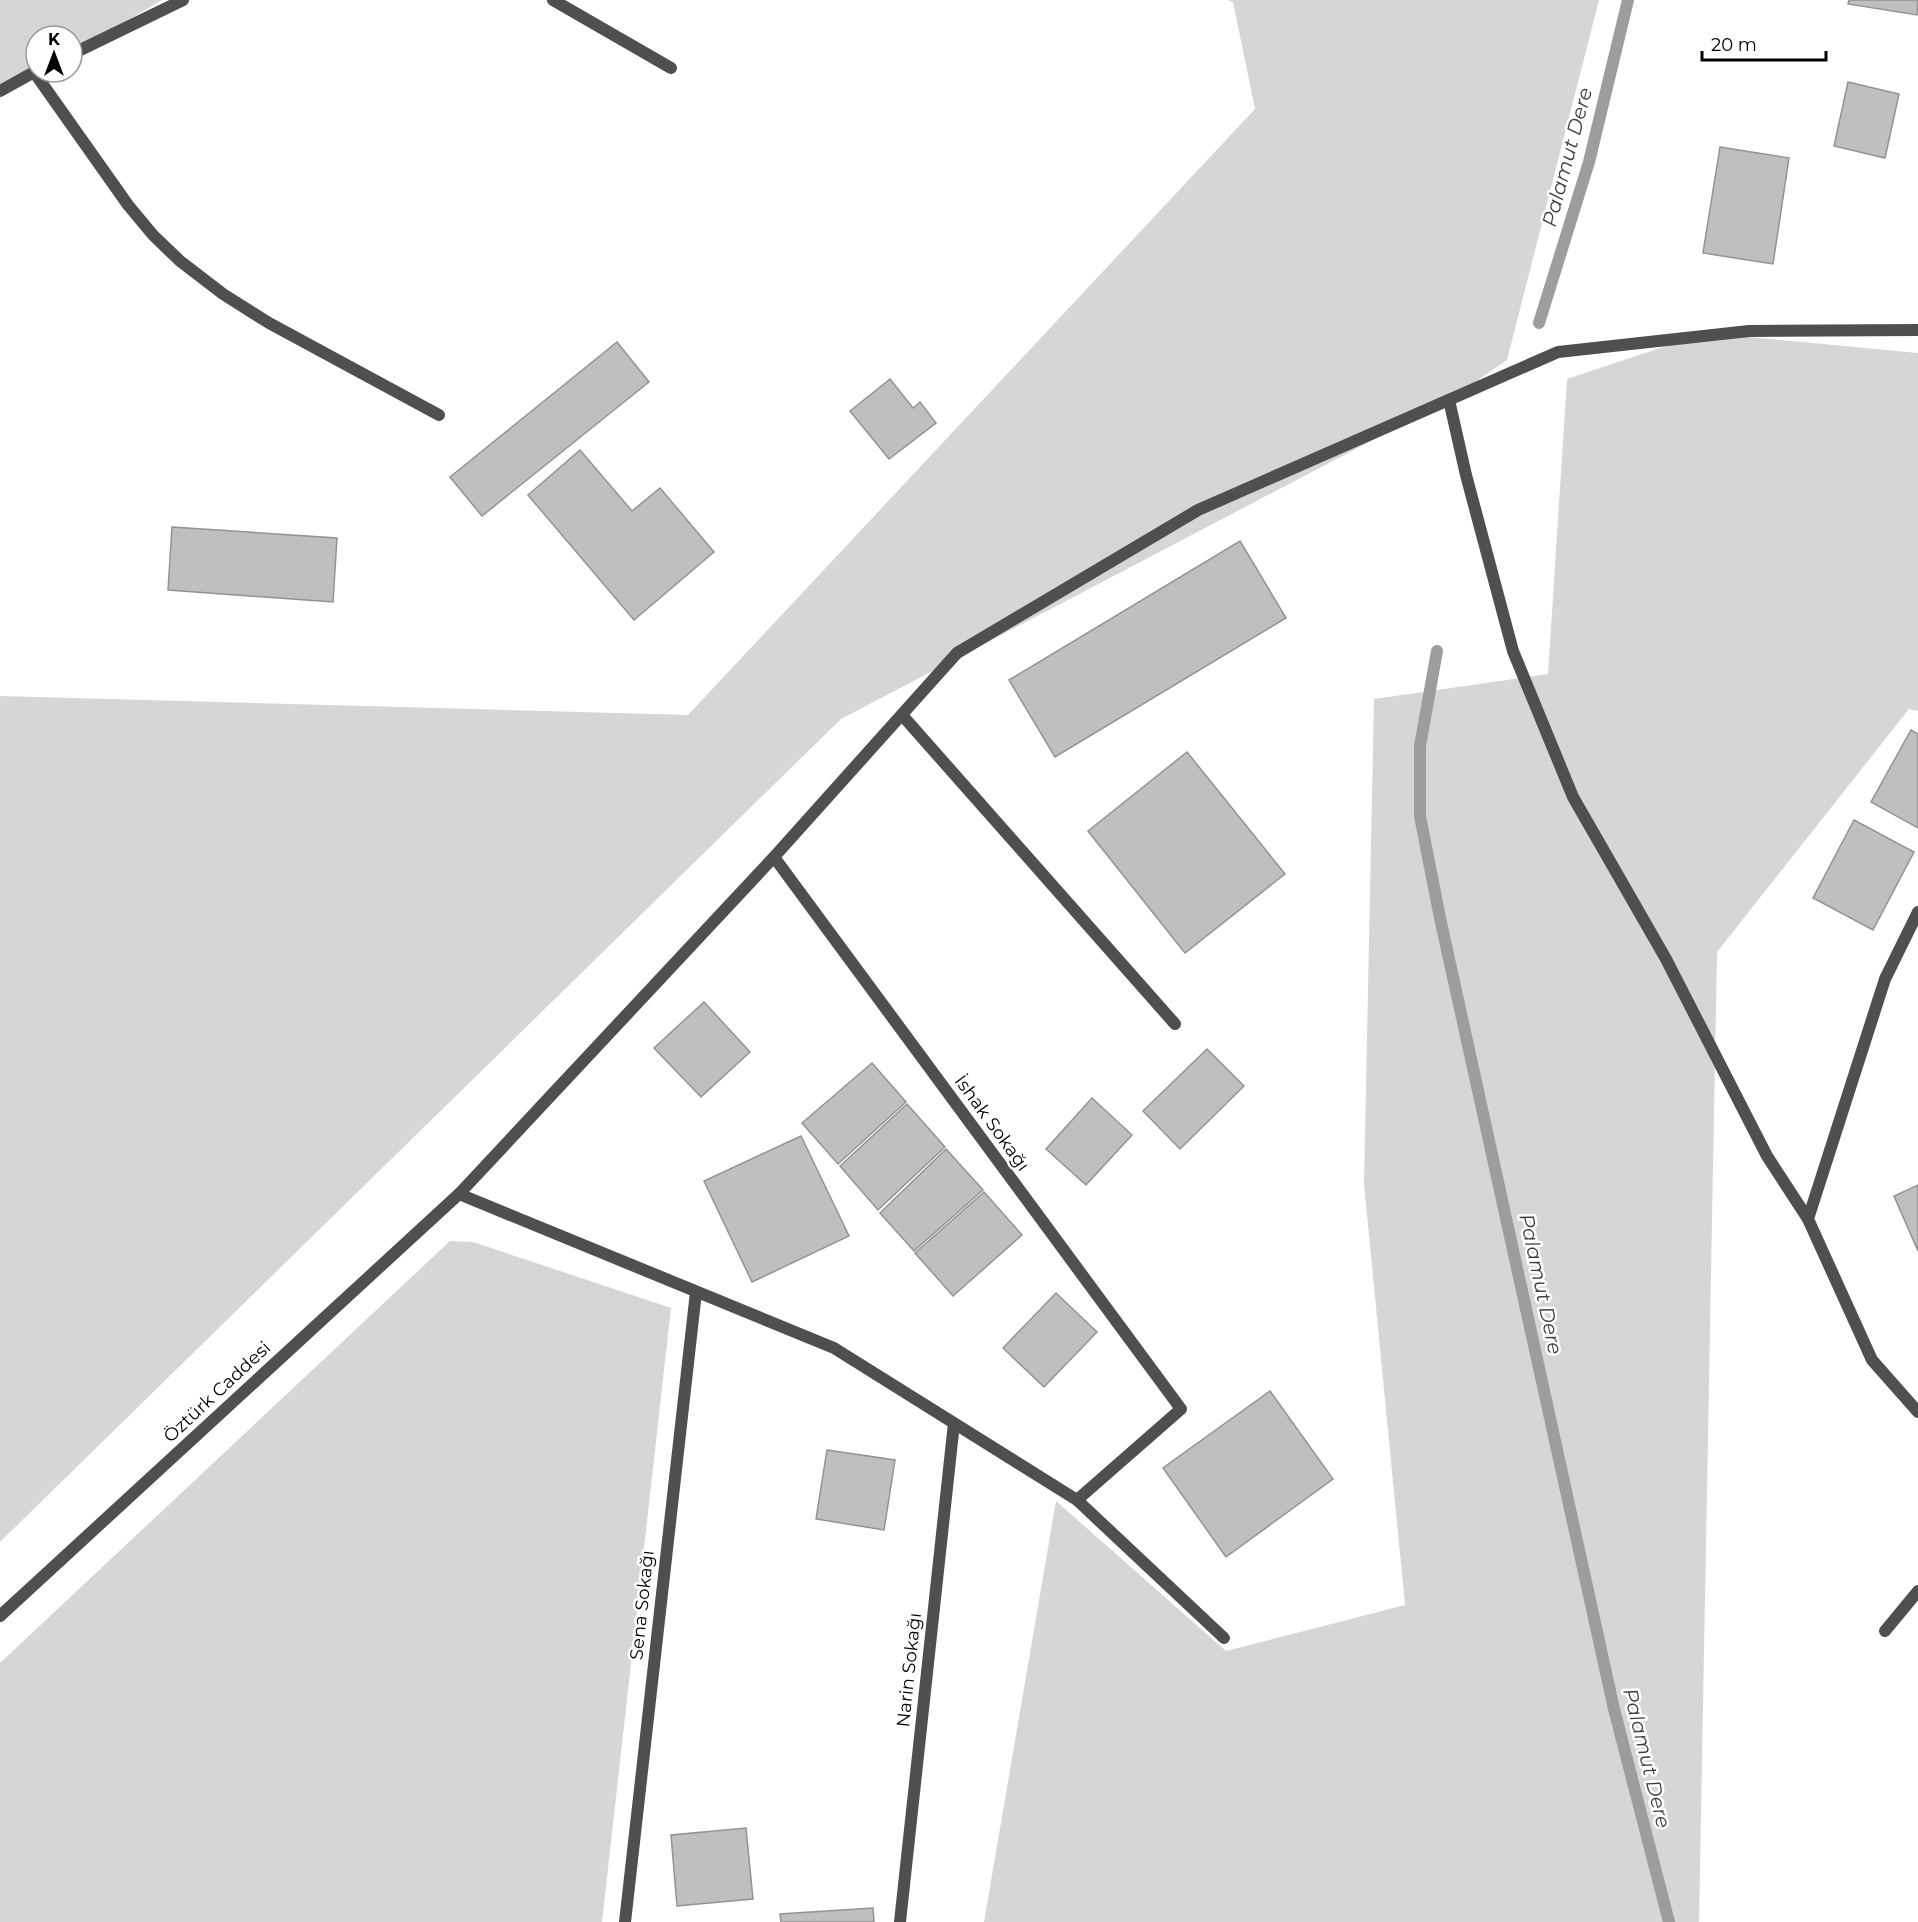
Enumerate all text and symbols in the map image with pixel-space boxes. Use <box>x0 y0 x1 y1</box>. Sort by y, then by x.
north arrow <box>24 24 84 84</box>
scale bar <box>1702 24 1826 62</box>
text: K <box>48 30 61 49</box>
text: 20 m <box>1711 34 1757 56</box>
water label: Palamut Dere <box>1537 85 1597 229</box>
street label: İshak Sokağı <box>950 1071 1034 1175</box>
water label: Palamut Dere <box>1514 1212 1568 1356</box>
street label: Öztürk Caddesi <box>159 1337 275 1447</box>
street label: Sena Sokağı <box>625 1549 659 1661</box>
street label: Narin Sokağı <box>892 1612 926 1728</box>
water label: Palamut Dere <box>1618 1686 1676 1830</box>

